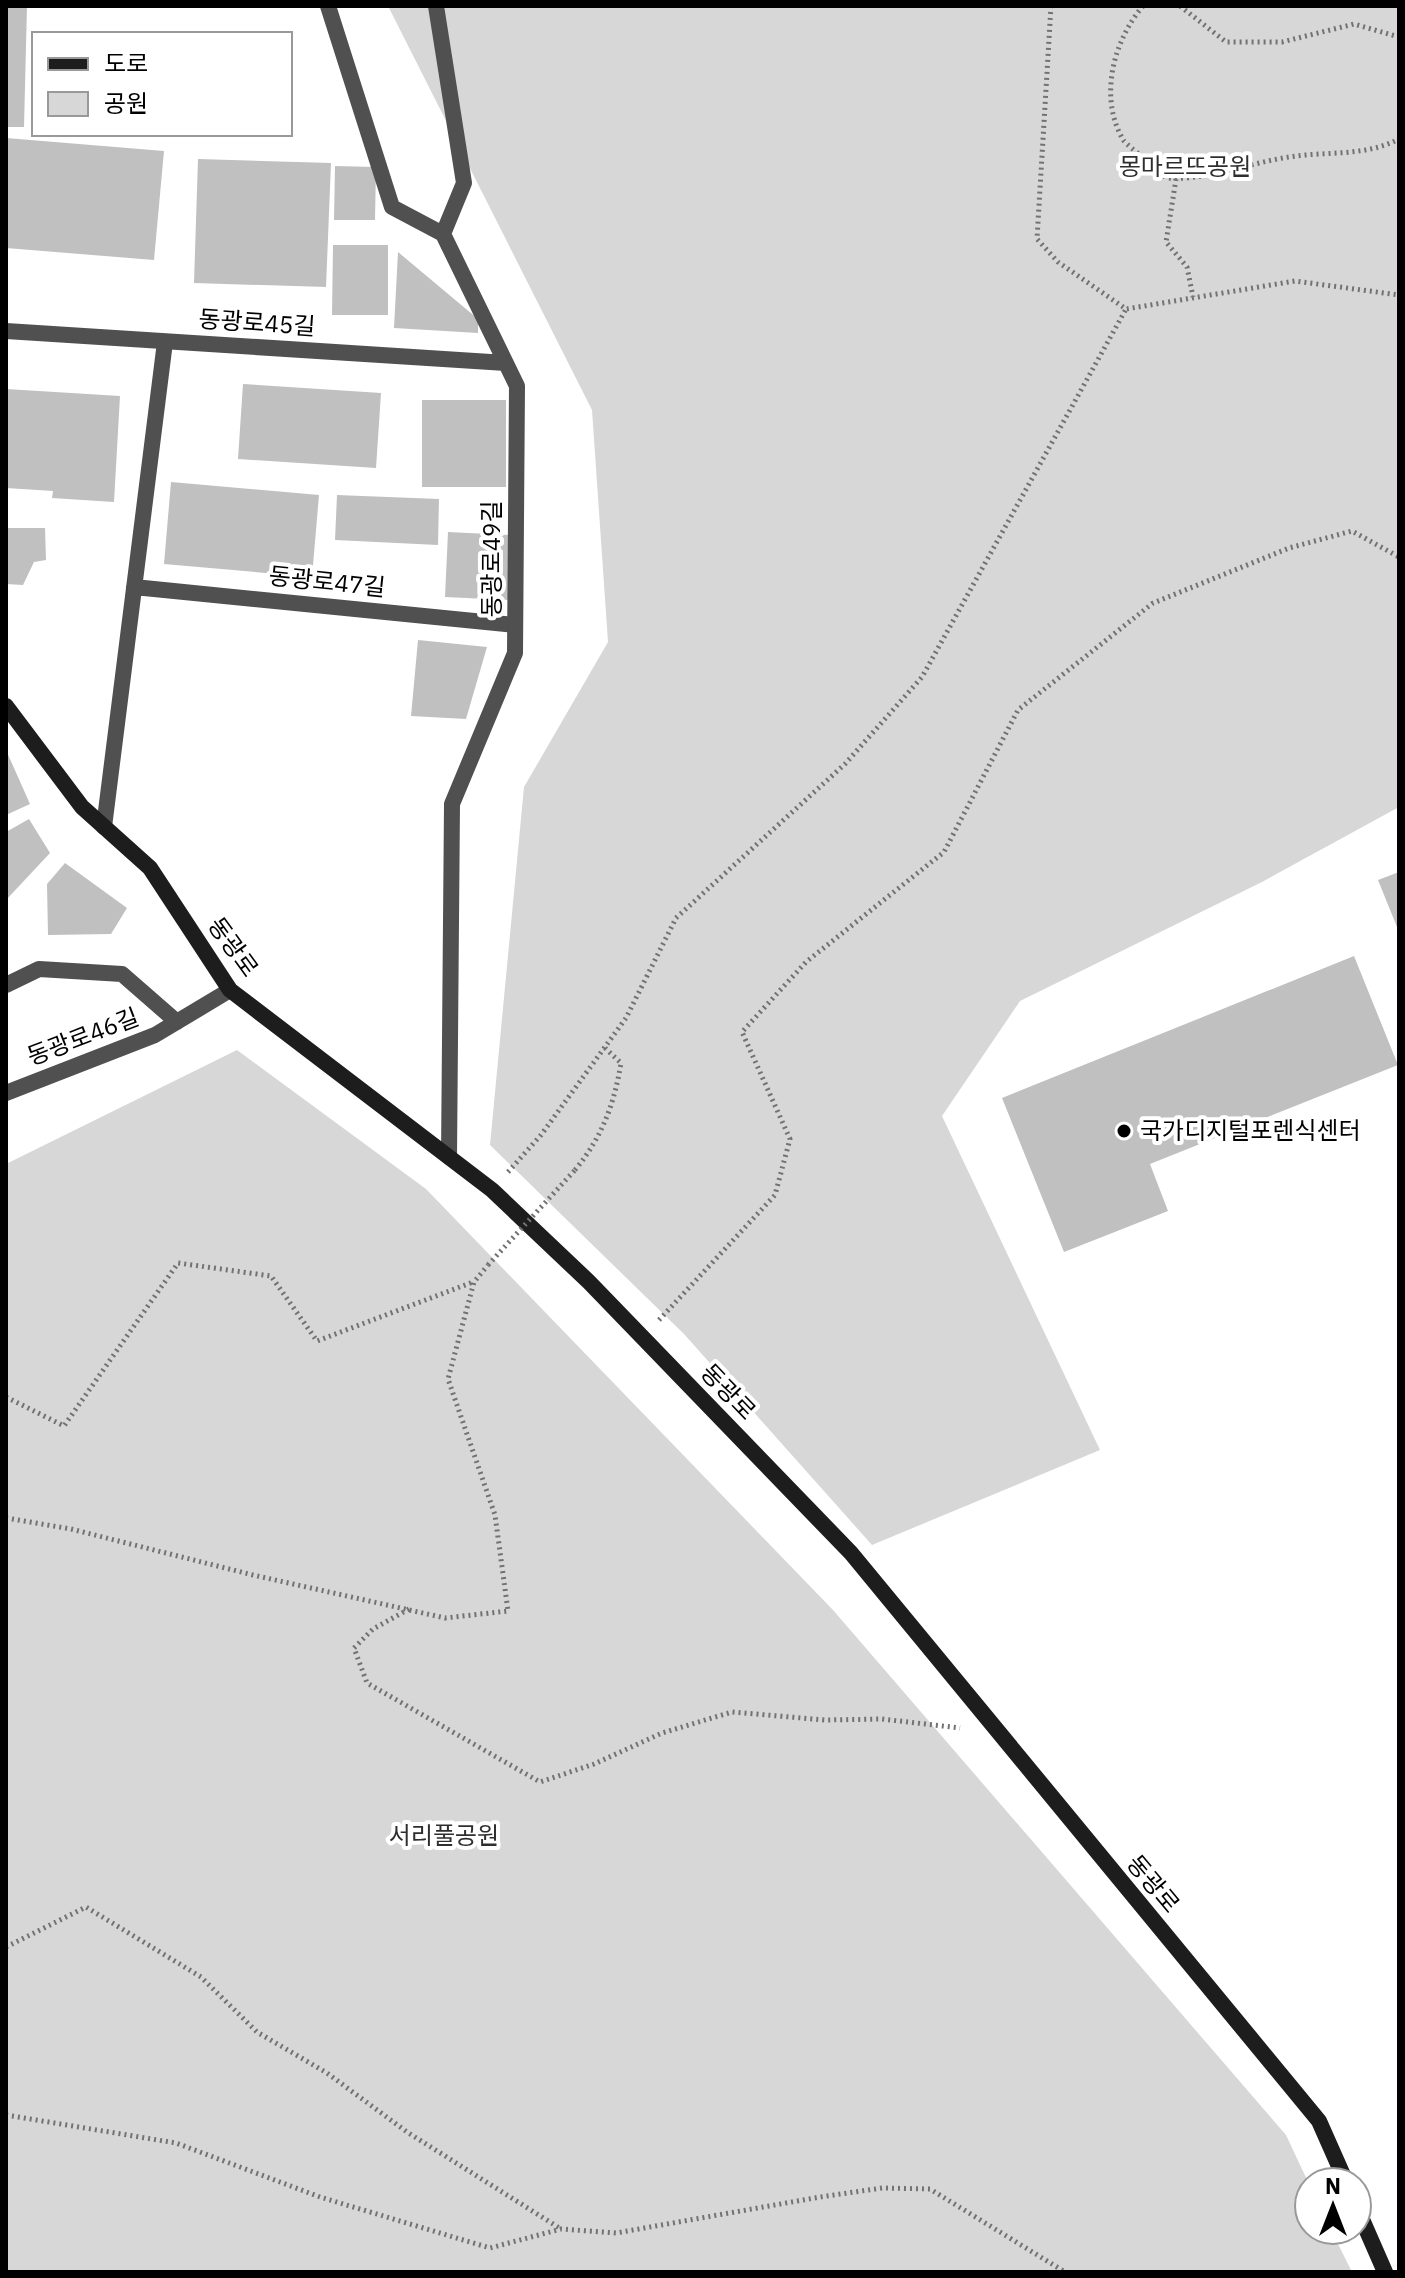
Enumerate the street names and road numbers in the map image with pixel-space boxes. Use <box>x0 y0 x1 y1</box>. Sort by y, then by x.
street label: 동광로45길 <box>198 302 317 342</box>
street label: 동광로49길 <box>475 500 507 618</box>
street label: 동광로47길 <box>267 559 387 603</box>
street label: 동광로 <box>201 910 266 983</box>
street label: 동광로46길 <box>22 1000 143 1072</box>
street label: 동광로 <box>694 1356 763 1426</box>
street label: 동광로 <box>1120 1848 1187 1919</box>

